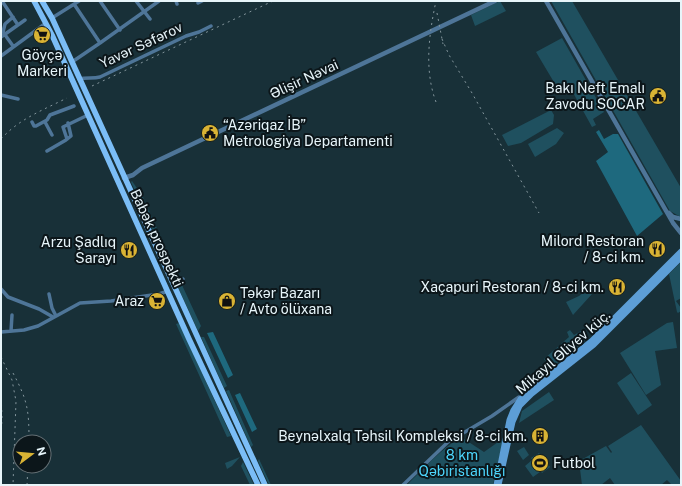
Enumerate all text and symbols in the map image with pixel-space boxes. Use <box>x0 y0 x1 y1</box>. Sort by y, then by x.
street label: Yavər Səfərov <box>97 19 185 71</box>
supermarket icon: Göyçə Markeri <box>32 25 52 45</box>
place label: Göyçə Markeri <box>17 47 67 79</box>
street label: Əlişir Nəvai <box>267 56 341 102</box>
place label: Bakı Neft Emalı Zavodu SOCAR <box>545 80 645 112</box>
public building icon: Bakı Neft Emalı Zavodu SOCAR <box>648 86 668 106</box>
place label: “Azəriqaz İB” Metrologiya Departamenti <box>223 115 393 149</box>
public building icon: “Azəriqaz İB” Metrologiya Departamenti <box>200 123 220 143</box>
street label: Babək prospekti <box>127 187 187 289</box>
place label: Milord Restoran / 8-ci km. <box>541 233 644 265</box>
place label: Arzu Şadlıq Sarayı <box>41 234 116 266</box>
restaurant icon: Milord Restoran / 8-ci km. <box>647 239 667 259</box>
restaurant icon: Arzu Şadlıq Sarayı <box>119 240 139 260</box>
restaurant icon: Xaçapuri Restoran / 8-ci km. <box>607 277 627 297</box>
place label: Xaçapuri Restoran / 8-ci km. <box>421 279 604 295</box>
place label: Təkər Bazarı / Avto ölüxana <box>240 285 332 317</box>
supermarket icon: Araz <box>147 291 167 311</box>
shop icon: Təkər Bazarı / Avto ölüxana <box>217 291 237 311</box>
place label: Araz <box>114 293 144 309</box>
street label: Mikayıl Əliyev küç. <box>513 307 613 397</box>
building icon: Beynəlxalq Təhsil Kompleksi / 8-ci km. <box>530 426 550 446</box>
place label: Beynəlxalq Təhsil Kompleksi / 8-ci km. <box>278 428 527 444</box>
north arrow <box>12 434 52 474</box>
text: N <box>35 445 49 457</box>
park label: 8 km Qəbiristanlığı <box>419 447 505 479</box>
sports icon: Futbol <box>530 453 550 473</box>
place label: Futbol <box>553 455 595 471</box>

